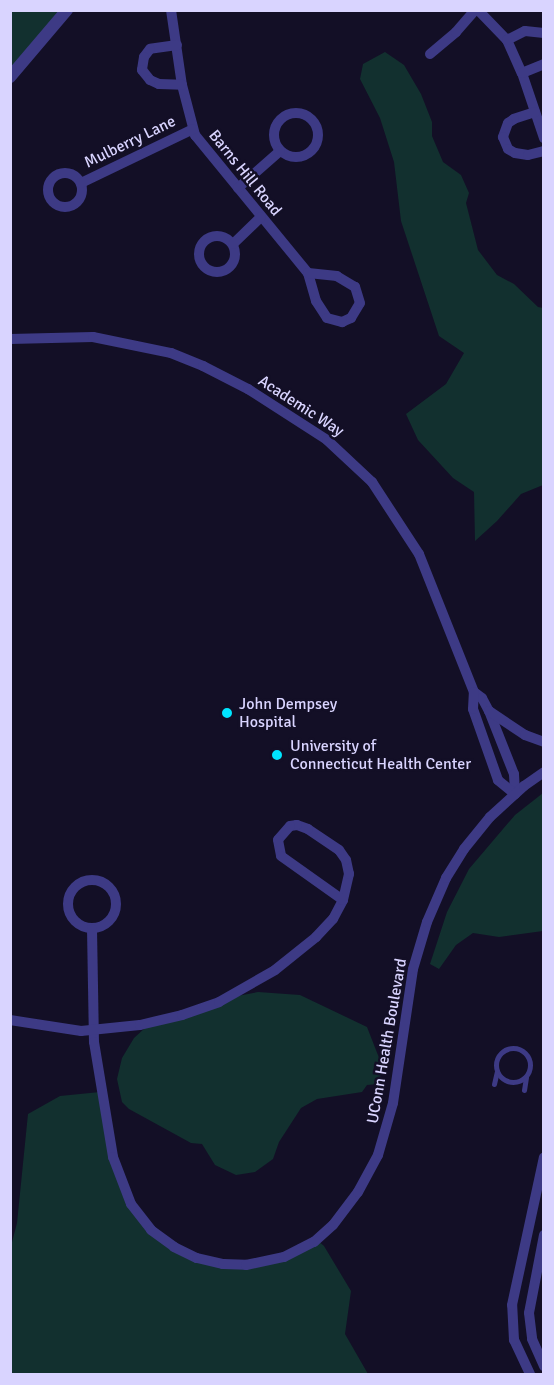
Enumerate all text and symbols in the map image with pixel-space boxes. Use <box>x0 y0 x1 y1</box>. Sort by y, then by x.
street label: Mulberry Lane <box>81 112 179 172</box>
street label: Barns Hill Road <box>204 126 286 220</box>
street label: Academic Way <box>255 371 347 441</box>
place label: John Dempsey Hospital <box>239 694 337 732</box>
marker: John Dempsey Hospital <box>220 706 234 720</box>
place label: University of Connecticut Health Center <box>290 736 471 774</box>
marker: University of Connecticut Health Center <box>268 746 286 764</box>
street label: UConn Health Boulevard <box>363 957 411 1125</box>

